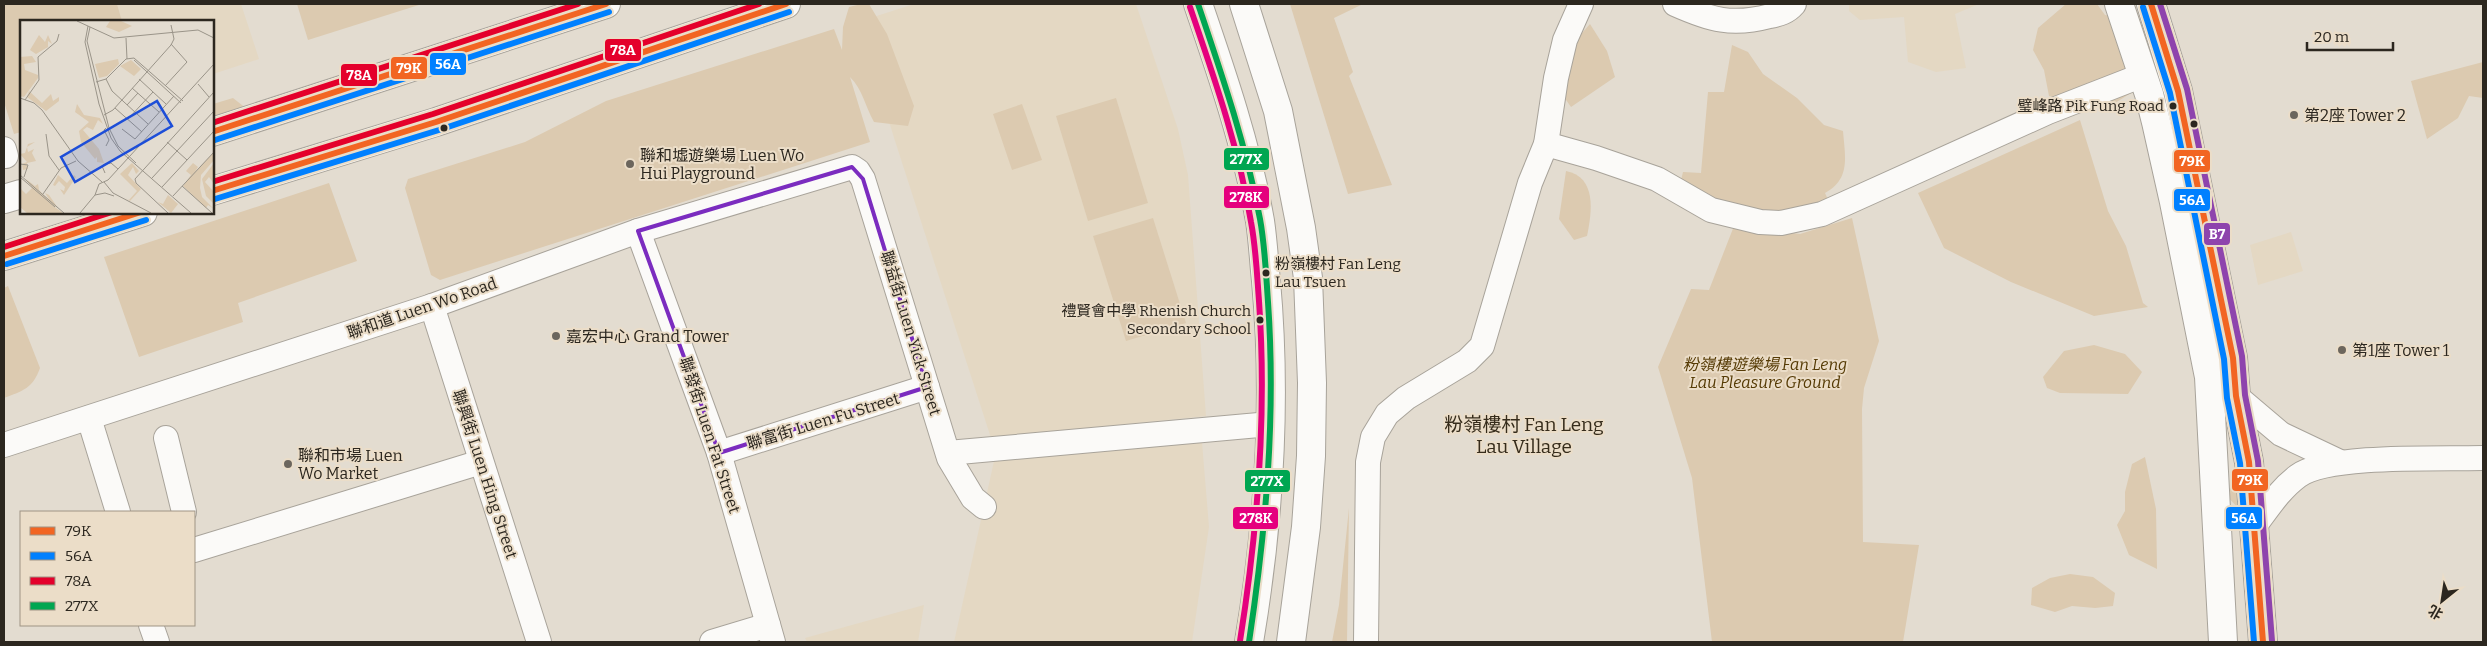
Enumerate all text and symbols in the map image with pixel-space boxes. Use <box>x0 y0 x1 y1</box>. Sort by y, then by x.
inset map <box>20 20 214 214</box>
scale bar <box>2307 20 2393 52</box>
text: 20 m <box>2314 28 2350 46</box>
line badge: 78A <box>604 38 642 62</box>
text: 78A <box>610 42 636 59</box>
line badge: 56A <box>429 52 467 76</box>
line badge: 79K <box>390 56 428 80</box>
text: 56A <box>435 56 461 73</box>
text: 79K <box>396 60 422 77</box>
line badge: 78A <box>340 63 378 87</box>
text: 78A <box>346 67 372 84</box>
place label: 璧峰路 Pik Fung Road <box>2018 97 2164 115</box>
marker: 璧峰路 Pik Fung Road <box>2168 101 2178 111</box>
place label: 第2座 Tower 2 <box>2304 106 2406 125</box>
marker: 第2座 Tower 2 <box>2288 109 2300 121</box>
unlabelled marker <box>2189 119 2199 129</box>
unlabelled marker <box>439 123 449 133</box>
place label: 聯和墟遊樂場 Luen Wo Hui Playground <box>640 146 804 183</box>
line badge: 277X <box>1223 147 1270 171</box>
line badge: 79K <box>2173 149 2211 173</box>
text: 277X <box>1230 151 1263 168</box>
text: 79K <box>2179 153 2205 170</box>
marker: 聯和墟遊樂場 Luen Wo Hui Playground <box>624 158 636 170</box>
line badge: 278K <box>1223 185 1270 209</box>
line badge: 56A <box>2173 188 2211 212</box>
text: 278K <box>1229 189 1263 206</box>
text: 56A <box>2179 192 2205 209</box>
line badge: B7 <box>2203 222 2231 246</box>
text: B7 <box>2209 226 2226 243</box>
street label: 聯益街 Luen Yick Street <box>877 248 945 418</box>
place label: 粉嶺樓村 Fan Leng Lau Tsuen <box>1275 255 1401 291</box>
marker: 粉嶺樓村 Fan Leng Lau Tsuen <box>1261 268 1271 278</box>
street label: 聯和道 Luen Wo Road <box>345 273 500 343</box>
place label: 禮賢會中學 Rhenish Church Secondary School <box>1061 302 1252 338</box>
marker: 禮賢會中學 Rhenish Church Secondary School <box>1255 315 1265 325</box>
place label: 嘉宏中心 Grand Tower <box>566 327 729 346</box>
marker: 嘉宏中心 Grand Tower <box>550 330 562 342</box>
place label: 第1座 Tower 1 <box>2352 341 2450 360</box>
marker: 第1座 Tower 1 <box>2336 344 2348 356</box>
street label: 聯發街 Luen Fat Street <box>676 354 744 516</box>
park label: 粉嶺樓遊樂場 Fan Leng Lau Pleasure Ground <box>1683 355 1847 392</box>
street label: 聯興街 Luen Hing Street <box>449 387 521 561</box>
street label: 聯富街 Luen Fu Street <box>744 389 902 453</box>
district label: 粉嶺樓村 Fan Leng Lau Village <box>1444 413 1604 458</box>
place label: 聯和市場 Luen Wo Market <box>298 446 403 483</box>
marker: 聯和市場 Luen Wo Market <box>282 458 294 470</box>
line badge: 79K <box>2231 468 2269 492</box>
line badge: 277X <box>1244 469 1291 493</box>
text: 79K <box>2237 472 2263 489</box>
text: 277X <box>1251 473 1284 490</box>
line badge: 278K <box>1232 506 1279 530</box>
line badge: 56A <box>2225 506 2263 530</box>
text: 278K <box>1239 510 1273 527</box>
text: 56A <box>2231 510 2257 527</box>
legend <box>20 511 195 626</box>
text: 79K <box>65 522 92 540</box>
text: 56A <box>65 547 93 565</box>
text: 78A <box>65 572 92 590</box>
north arrow <box>2417 576 2467 626</box>
text: 277X <box>65 597 99 615</box>
text: 北 <box>2425 601 2446 623</box>

